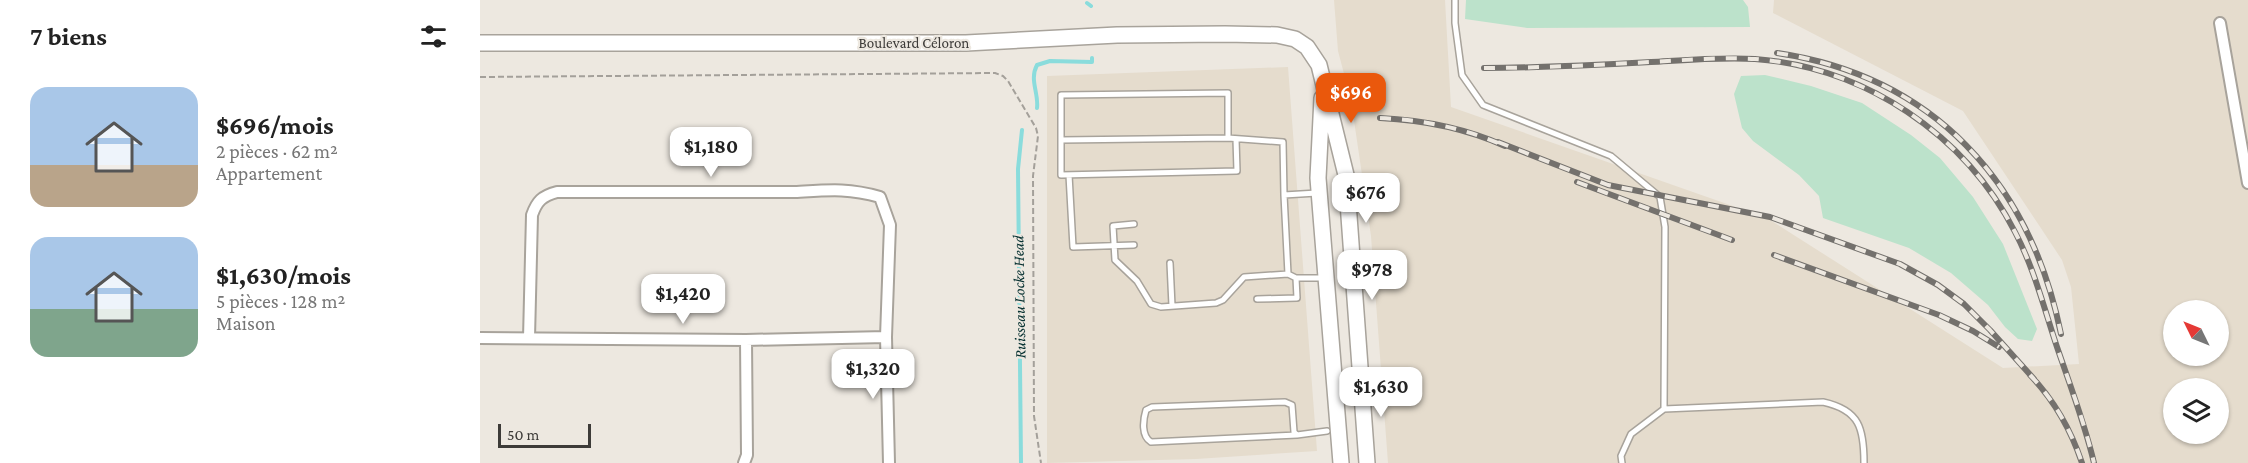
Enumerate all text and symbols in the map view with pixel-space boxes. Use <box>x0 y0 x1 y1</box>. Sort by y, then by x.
icon: filters <box>417 20 450 53</box>
text: 7 biens <box>30 22 107 51</box>
street label: Boulevard Céloron <box>859 35 969 51</box>
pin: $696 <box>1315 73 1387 124</box>
text: $696 <box>1330 81 1372 103</box>
icon: home <box>78 111 150 183</box>
text: $696/mois <box>216 111 334 140</box>
pin: $1,180 <box>662 127 760 178</box>
text: $1,180 <box>684 135 738 157</box>
text: 2 pièces · 62 m² <box>216 140 338 162</box>
text: Appartement <box>216 162 322 184</box>
pin: $676 <box>1330 173 1402 224</box>
text: $676 <box>1346 181 1386 203</box>
water label: Ruisseau Locke Head <box>1009 235 1029 359</box>
pin: $978 <box>1336 250 1408 301</box>
text: $978 <box>1351 258 1393 280</box>
icon: home <box>78 261 150 333</box>
text: $1,630/mois <box>216 261 351 290</box>
pin: $1,420 <box>634 274 732 325</box>
text: $1,420 <box>655 282 711 304</box>
text: 5 pièces · 128 m² <box>216 290 345 312</box>
north arrow <box>2163 300 2229 366</box>
map controls <box>2163 300 2229 444</box>
text: Maison <box>216 312 276 334</box>
pin: $1,320 <box>824 349 922 400</box>
text: $1,320 <box>846 357 900 379</box>
pin: $1,630 <box>1332 367 1430 418</box>
text: $1,630 <box>1353 375 1409 397</box>
button: layers <box>2163 378 2229 444</box>
scale bar <box>498 421 591 448</box>
text: 50 m <box>507 426 539 443</box>

